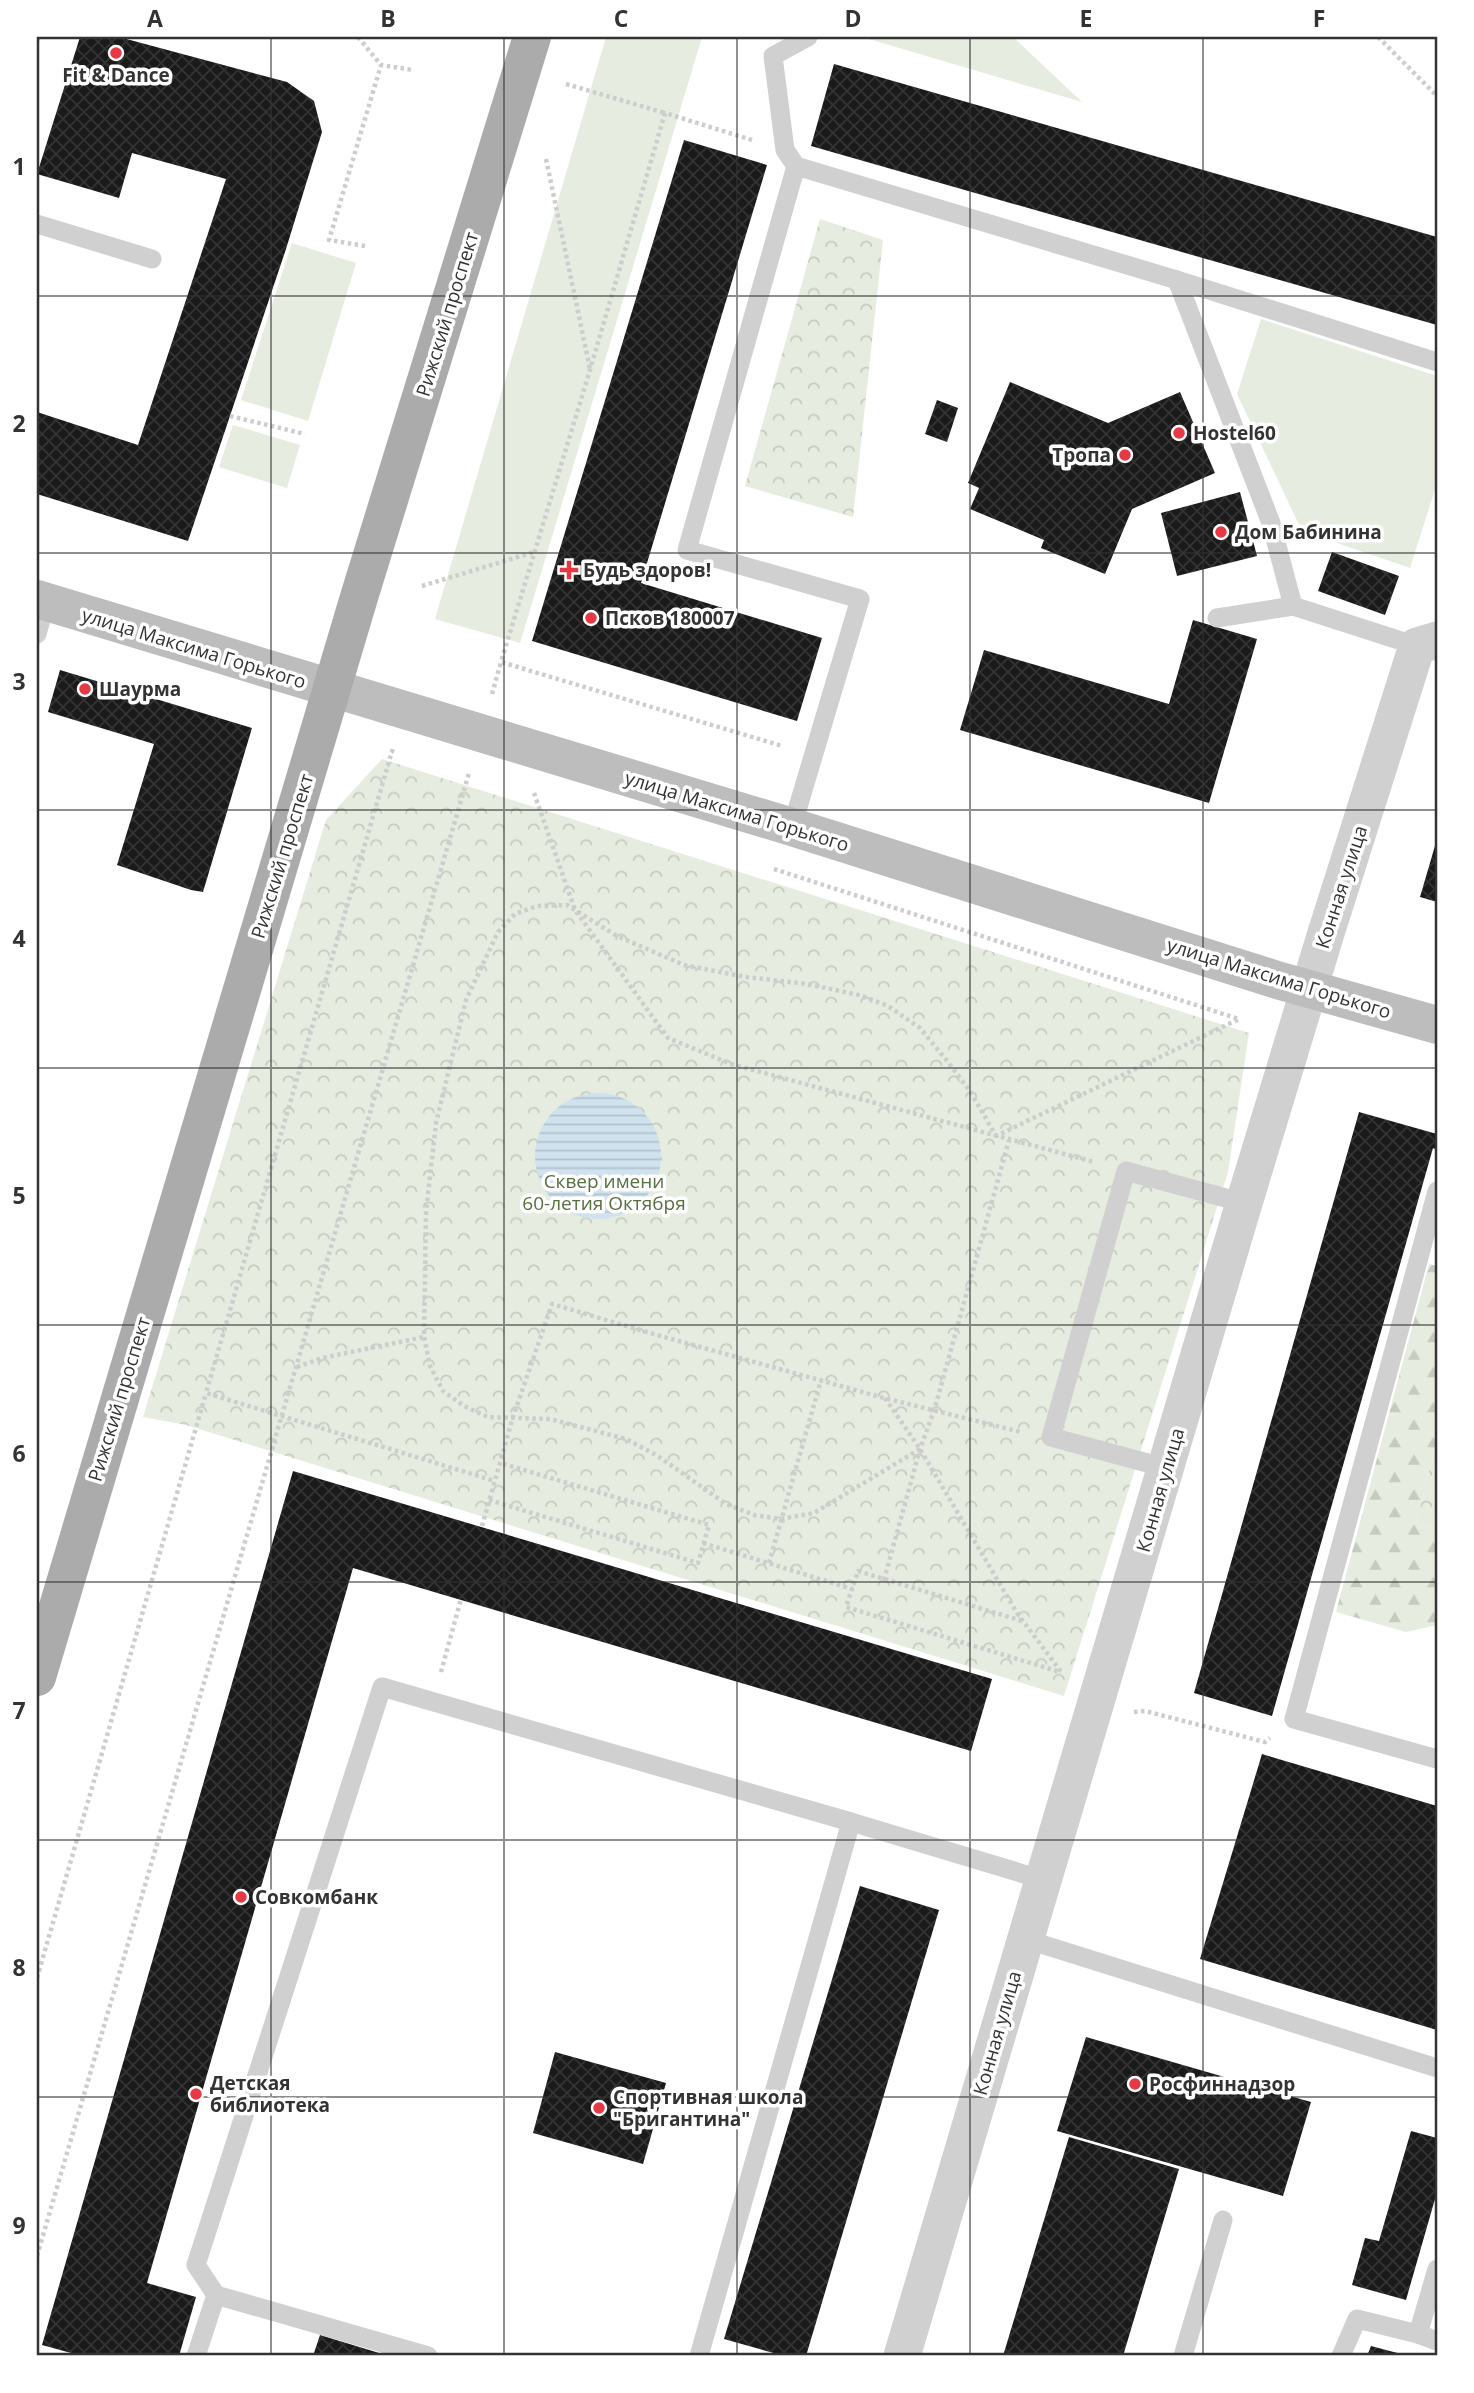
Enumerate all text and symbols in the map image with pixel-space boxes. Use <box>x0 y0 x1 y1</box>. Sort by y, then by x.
text: A <box>147 2 163 34</box>
text: B <box>380 2 396 34</box>
text: C <box>614 2 628 34</box>
text: D <box>844 2 862 34</box>
text: E <box>1080 2 1092 34</box>
text: F <box>1313 2 1325 34</box>
marker: Fit & Dance <box>108 45 124 61</box>
place label: Fit & Dance <box>62 62 170 88</box>
text: 1 <box>12 150 26 182</box>
street label: Рижский проспект <box>410 229 484 399</box>
text: 2 <box>12 407 26 439</box>
place label: Hostel60 <box>1193 420 1276 446</box>
marker: Hostel60 <box>1171 425 1187 441</box>
place label: Тропа <box>1052 442 1111 468</box>
marker: Тропа <box>1117 447 1133 463</box>
place label: Дом Бабинина <box>1235 519 1382 545</box>
marker: Дом Бабинина <box>1213 524 1229 540</box>
place label: Будь здоров! <box>583 557 711 583</box>
marker: Будь здоров! <box>561 562 577 578</box>
street label: улица Максима Горького <box>79 602 309 694</box>
place label: Псков 180007 <box>605 605 735 631</box>
marker: Псков 180007 <box>583 610 599 626</box>
text: 3 <box>12 665 26 697</box>
place label: Шаурма <box>99 676 181 702</box>
marker: Шаурма <box>77 681 93 697</box>
street label: улица Максима Горького <box>622 765 852 857</box>
street label: Рижский проспект <box>245 771 319 941</box>
street label: Конная улица <box>1309 822 1373 952</box>
text: 4 <box>12 922 26 954</box>
street label: улица Максима Горького <box>1164 932 1394 1024</box>
park label: Сквер имени 60-летия Октября <box>522 1168 686 1216</box>
text: 5 <box>12 1179 26 1211</box>
street label: Рижский проспект <box>82 1314 156 1484</box>
street label: Конная улица <box>1130 1425 1190 1555</box>
text: 6 <box>12 1437 26 1469</box>
text: 7 <box>12 1694 26 1726</box>
place label: Совкомбанк <box>255 1884 378 1910</box>
marker: Совкомбанк <box>233 1889 249 1905</box>
text: 8 <box>12 1951 26 1983</box>
street label: Конная улица <box>967 1968 1027 2098</box>
place label: Детская библиотека <box>210 2070 330 2118</box>
place label: Росфиннадзор <box>1149 2071 1295 2097</box>
marker: Росфиннадзор <box>1127 2076 1143 2092</box>
place label: Спортивная школа "Бригантина" <box>613 2084 803 2132</box>
marker: Детская библиотека <box>188 2086 204 2102</box>
marker: Спортивная школа "Бригантина" <box>591 2100 607 2116</box>
text: 9 <box>12 2209 26 2241</box>

